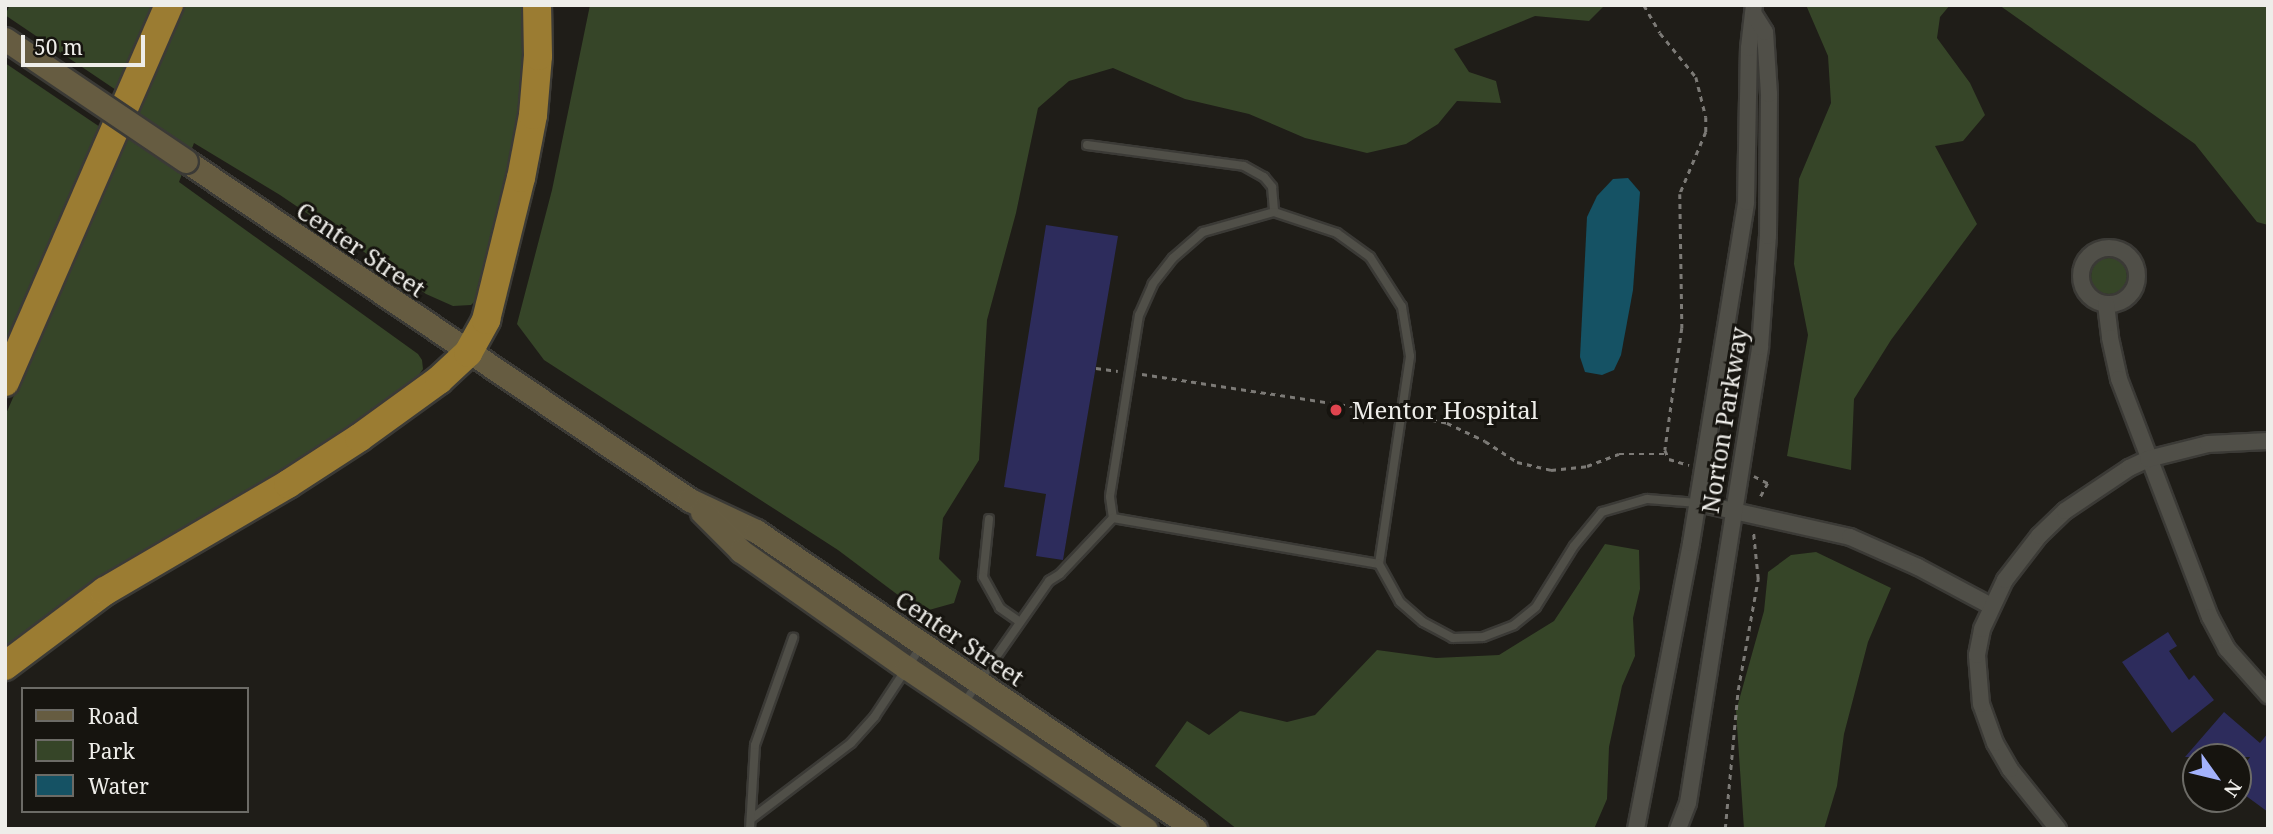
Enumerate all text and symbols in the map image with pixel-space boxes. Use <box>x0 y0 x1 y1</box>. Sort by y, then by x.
scale bar <box>24 21 149 65</box>
text: 50 m <box>34 33 83 61</box>
street label: Center Street <box>291 195 431 303</box>
street label: Norton Parkway <box>1695 325 1753 515</box>
place label: Mentor Hospital <box>1352 396 1538 424</box>
marker: Mentor Hospital <box>1326 400 1346 420</box>
street label: Center Street <box>890 584 1030 692</box>
legend <box>21 687 248 813</box>
text: Road <box>88 702 139 730</box>
text: Park <box>88 737 135 765</box>
north arrow <box>2182 743 2252 813</box>
text: Water <box>88 772 149 800</box>
text: N <box>2218 775 2248 802</box>

